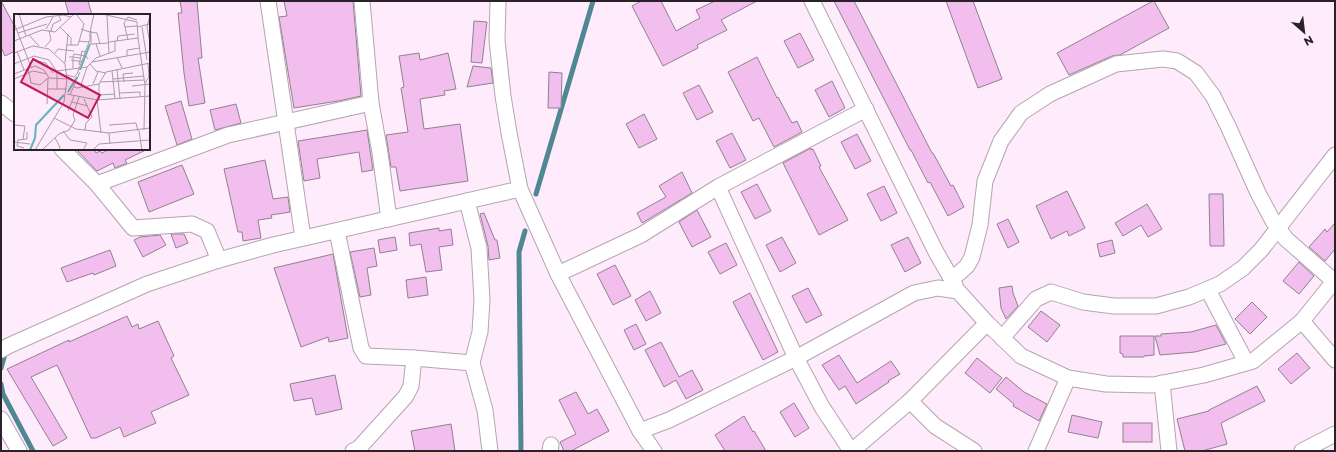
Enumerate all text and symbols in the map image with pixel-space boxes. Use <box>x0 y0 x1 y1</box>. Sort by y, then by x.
north arrow <box>1284 12 1324 52</box>
inset map <box>14 14 150 150</box>
text: N <box>1301 33 1316 49</box>

